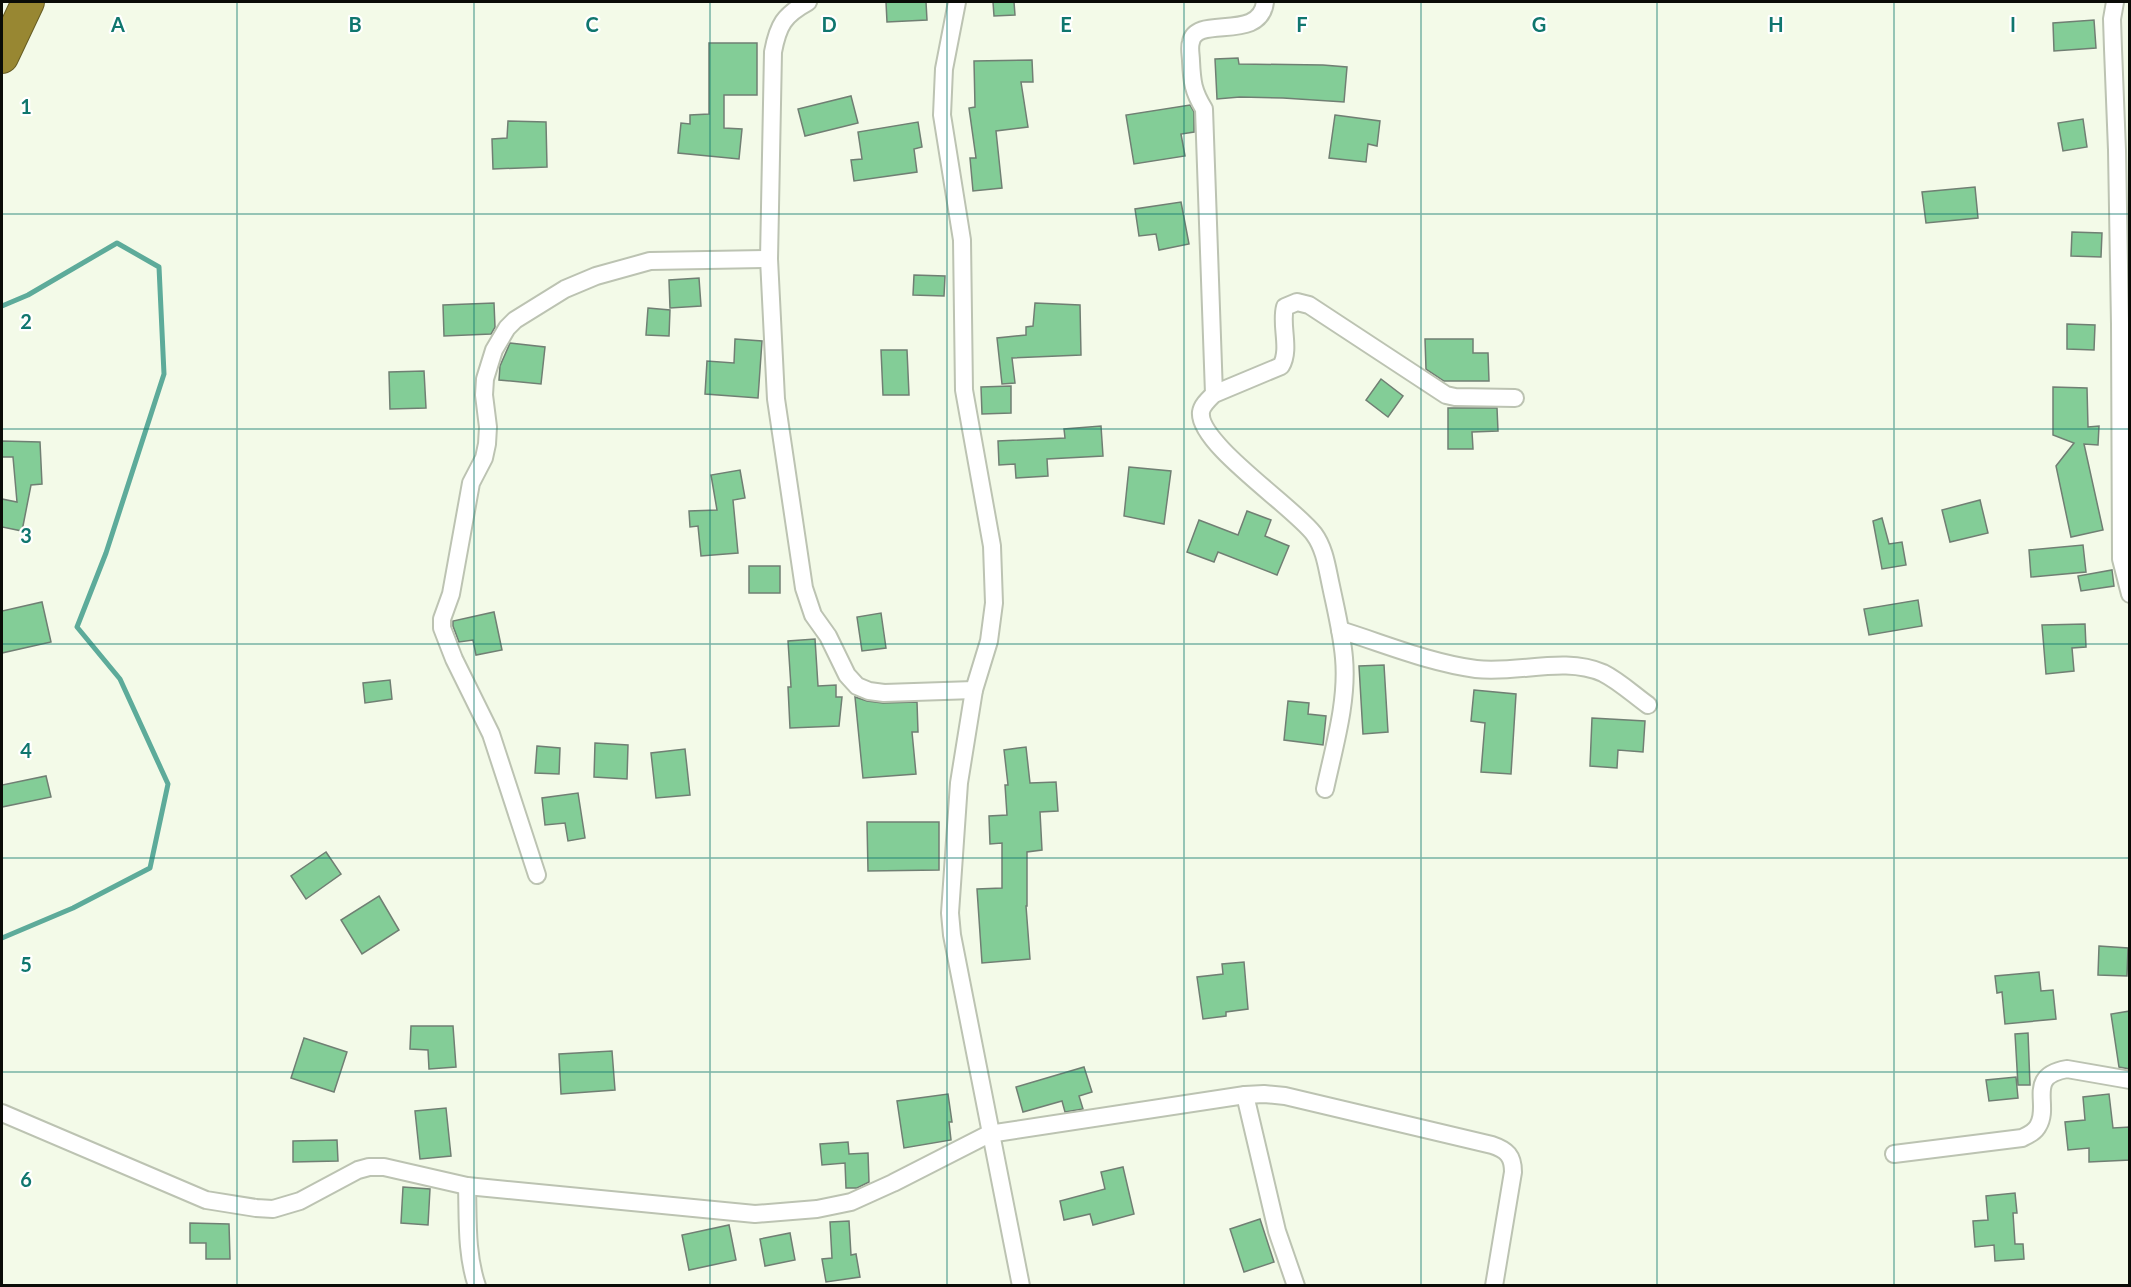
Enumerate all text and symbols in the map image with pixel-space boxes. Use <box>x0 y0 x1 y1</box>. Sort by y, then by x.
text: A <box>110 12 125 36</box>
text: B <box>348 12 362 36</box>
text: C <box>585 12 599 36</box>
text: D <box>821 12 837 36</box>
text: E <box>1060 12 1072 36</box>
text: F <box>1296 12 1308 36</box>
text: G <box>1532 12 1546 36</box>
text: H <box>1768 12 1784 36</box>
text: I <box>2010 12 2016 36</box>
text: 1 <box>20 94 32 118</box>
text: 2 <box>20 309 32 333</box>
text: 3 <box>20 523 32 547</box>
text: 4 <box>20 738 32 762</box>
text: 5 <box>20 952 32 976</box>
text: 6 <box>20 1167 32 1191</box>

